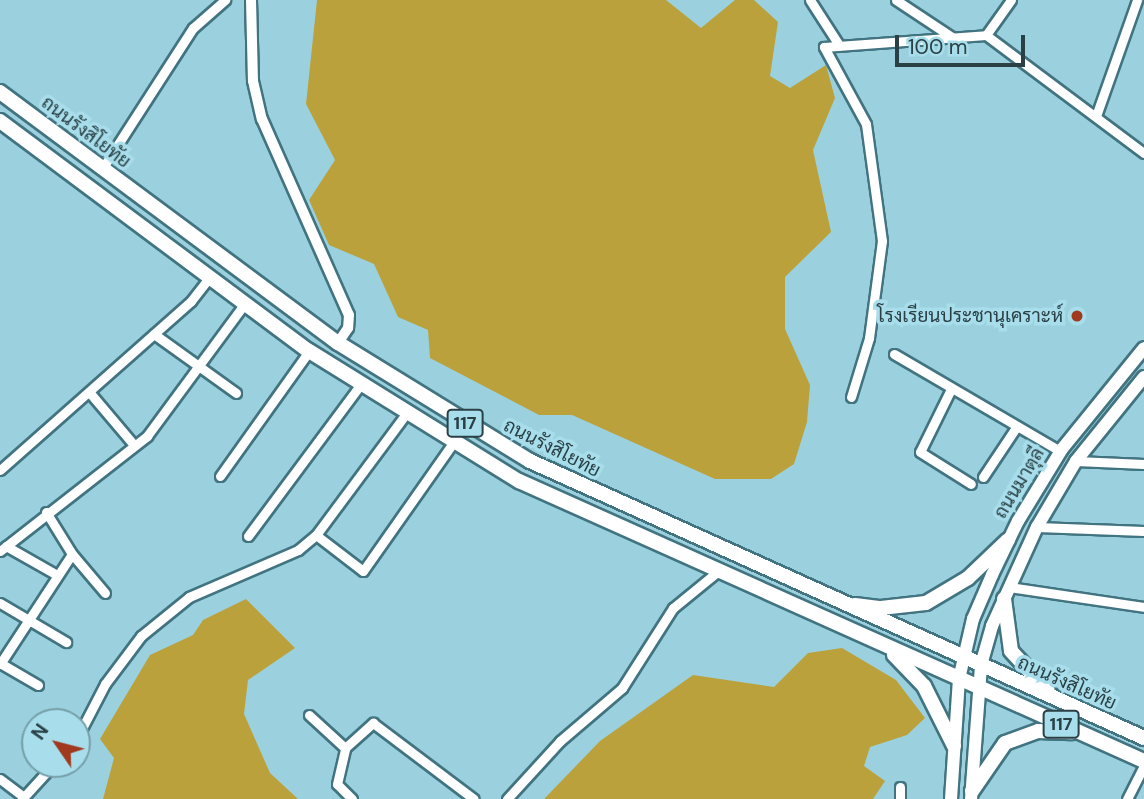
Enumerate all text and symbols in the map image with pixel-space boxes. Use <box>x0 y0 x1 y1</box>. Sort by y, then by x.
scale bar <box>899 21 1028 65</box>
text: 100 m <box>908 33 968 61</box>
street label: ถนนรังสิโยทัย <box>37 91 135 173</box>
place label: โรงเรียนประชานุเคราะห์ <box>877 305 1063 327</box>
marker: โรงเรียนประชานุเคราะห์ <box>1069 308 1085 324</box>
road number: 117 <box>446 408 484 438</box>
street label: ถนนรังสิโยทัย <box>500 414 604 482</box>
street label: ถนนมาตุลี <box>989 443 1049 523</box>
street label: ถนนรังสิโยทัย <box>1014 651 1120 715</box>
north arrow <box>21 708 91 778</box>
road number: 117 <box>1042 710 1080 738</box>
text: N <box>26 719 54 745</box>

